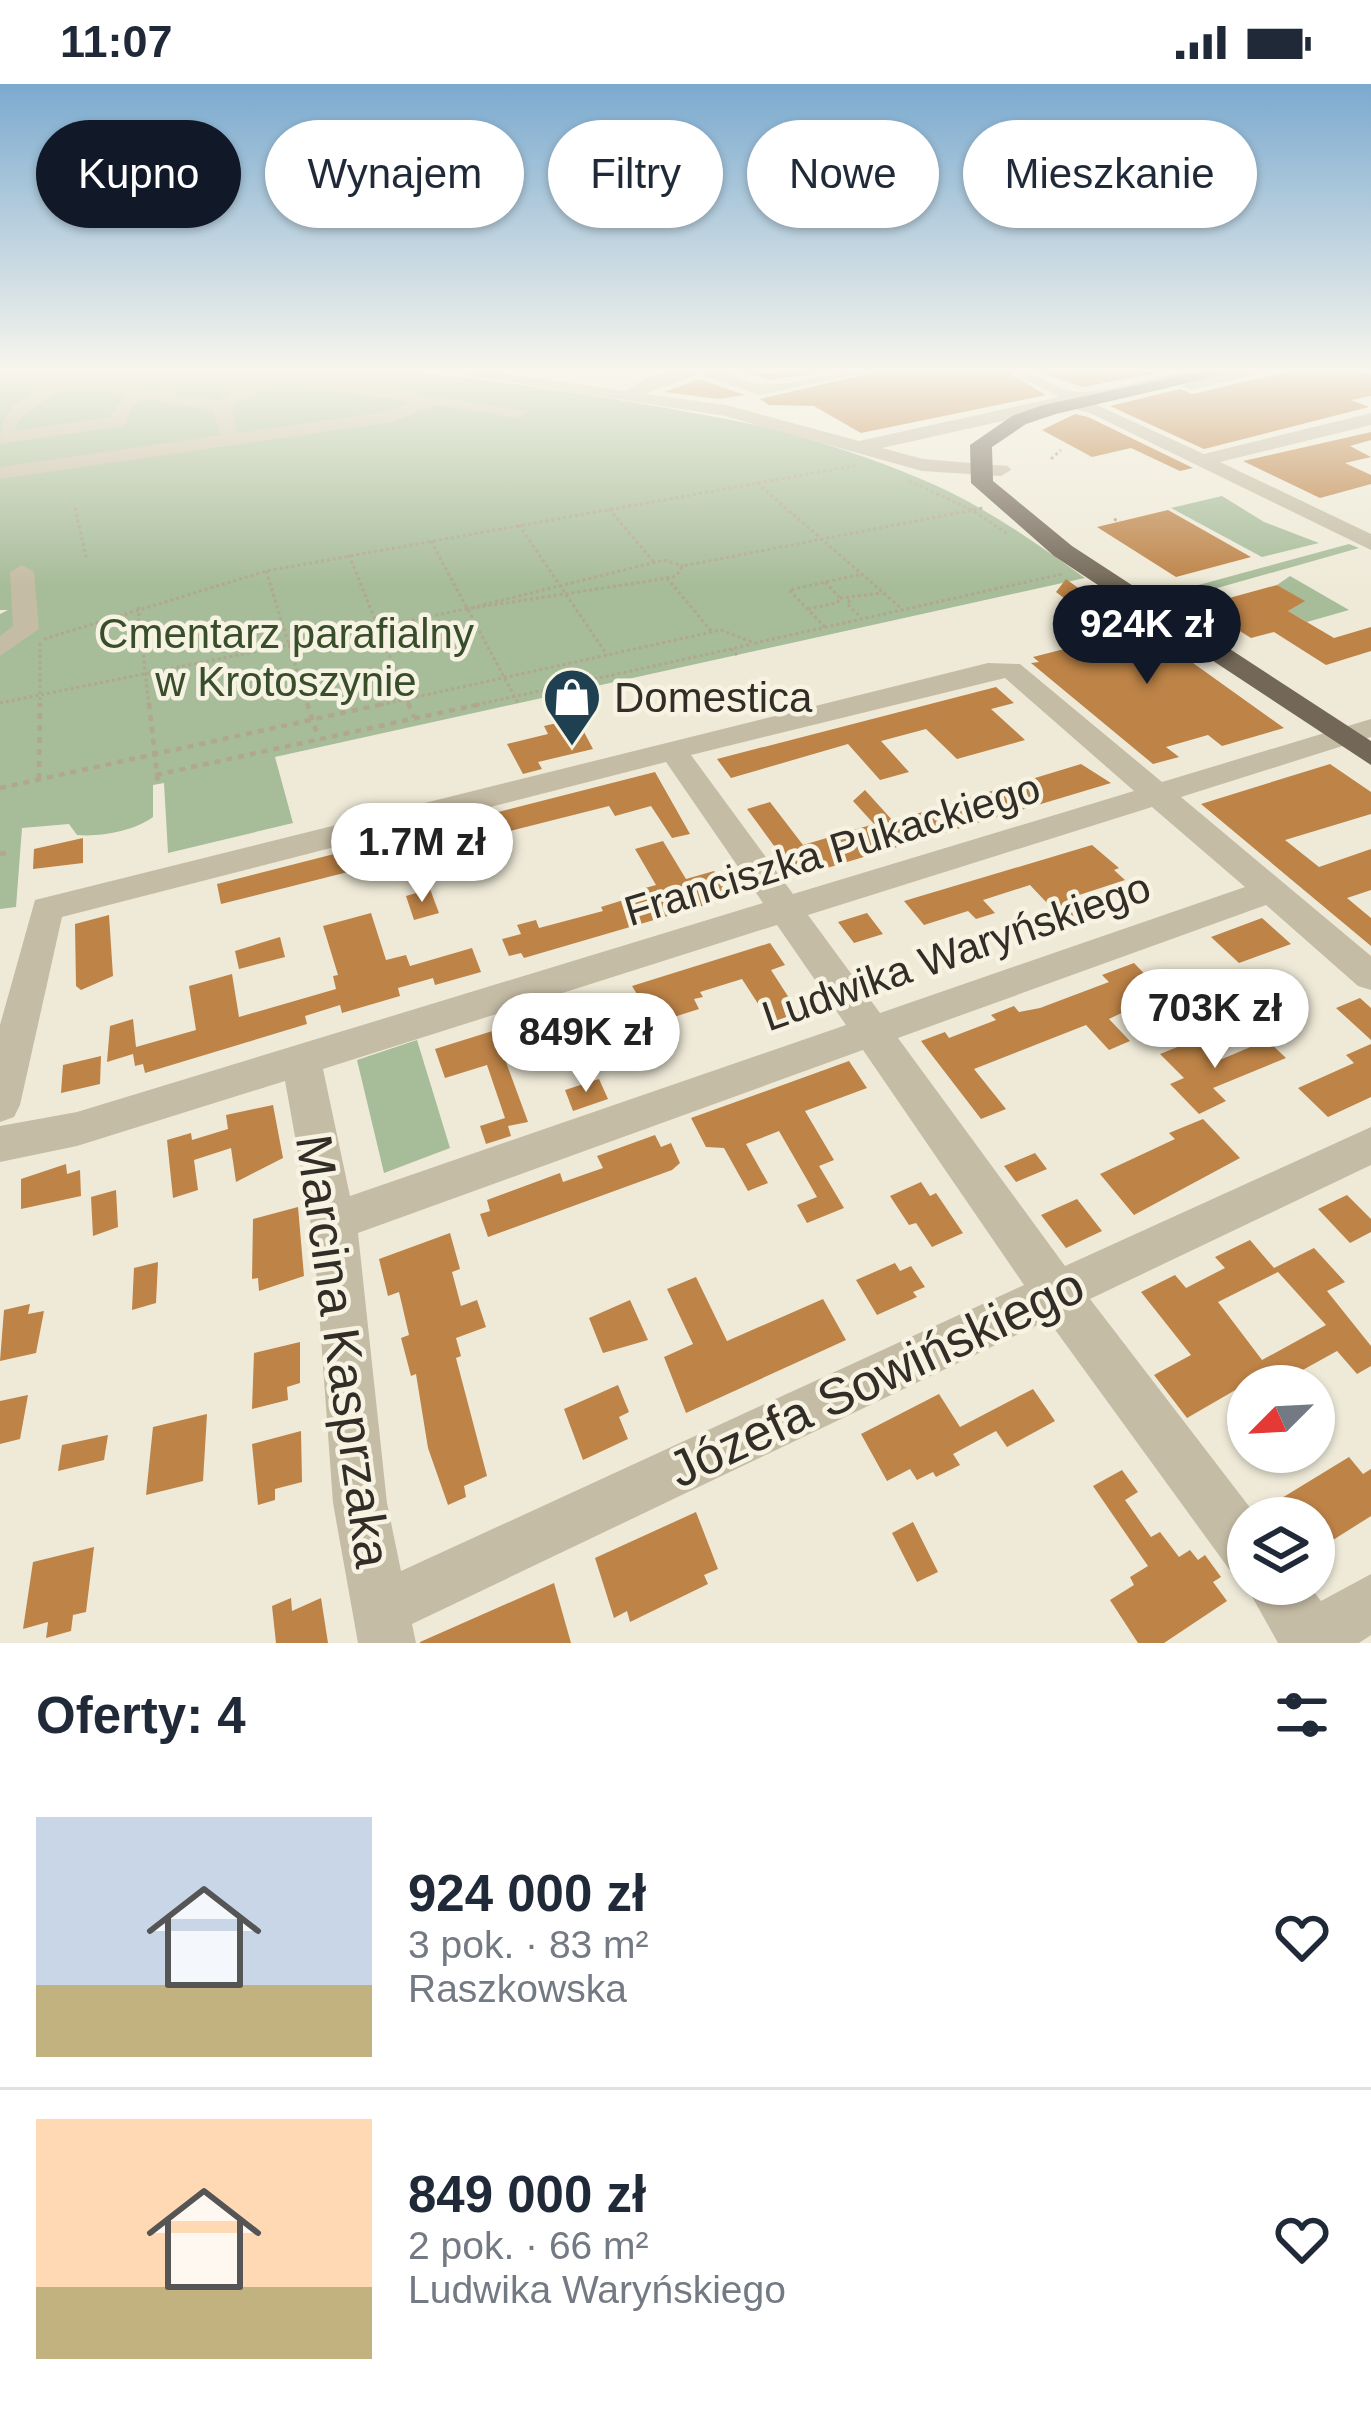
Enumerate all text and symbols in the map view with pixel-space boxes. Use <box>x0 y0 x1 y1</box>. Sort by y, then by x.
text: 11:07 <box>60 16 173 67</box>
chip: Kupno <box>36 120 241 228</box>
chip: Wynajem <box>265 120 524 228</box>
chip: Filtry <box>548 120 723 228</box>
chip: Nowe <box>747 120 939 228</box>
chip: Mieszkanie <box>963 120 1257 228</box>
pin: 924K zł <box>1036 585 1258 687</box>
text: 924K zł <box>1080 602 1214 645</box>
park label: Cmentarz parafialny w Krotoszynie <box>98 610 474 705</box>
shop icon: Domestica <box>541 666 603 748</box>
place label: Domestica <box>614 674 813 721</box>
street label: Franciszka Pukackiego <box>619 764 1046 935</box>
pin: 1.7M zł <box>311 803 533 905</box>
text: 1.7M zł <box>358 820 486 863</box>
street label: Ludwika Waryńskiego <box>756 863 1156 1040</box>
pin: 703K zł <box>1104 969 1326 1071</box>
text: 703K zł <box>1148 986 1282 1029</box>
pin: 849K zł <box>475 993 697 1095</box>
text: 849K zł <box>519 1010 653 1053</box>
street label: Marcina Kasprzaka <box>285 1131 402 1572</box>
street label: Józefa Sowińskiego <box>660 1256 1093 1499</box>
north arrow <box>1227 1365 1335 1473</box>
map controls <box>1227 1365 1335 1605</box>
button: layers <box>1227 1497 1335 1605</box>
icon: filters <box>1269 1682 1335 1748</box>
text: Oferty: 4 <box>36 1687 246 1744</box>
icon: home <box>132 1865 276 2009</box>
text: 924 000 zł <box>408 1865 646 1922</box>
icon: heart <box>1269 1904 1335 1970</box>
text: 3 pok. · 83 m² <box>408 1923 649 1966</box>
text: Raszkowska <box>408 1967 627 2010</box>
text: 849 000 zł <box>408 2166 646 2223</box>
icon: home <box>132 2167 276 2311</box>
icon: heart <box>1269 2206 1335 2272</box>
text: 2 pok. · 66 m² <box>408 2224 649 2267</box>
text: Ludwika Waryńskiego <box>408 2268 786 2311</box>

